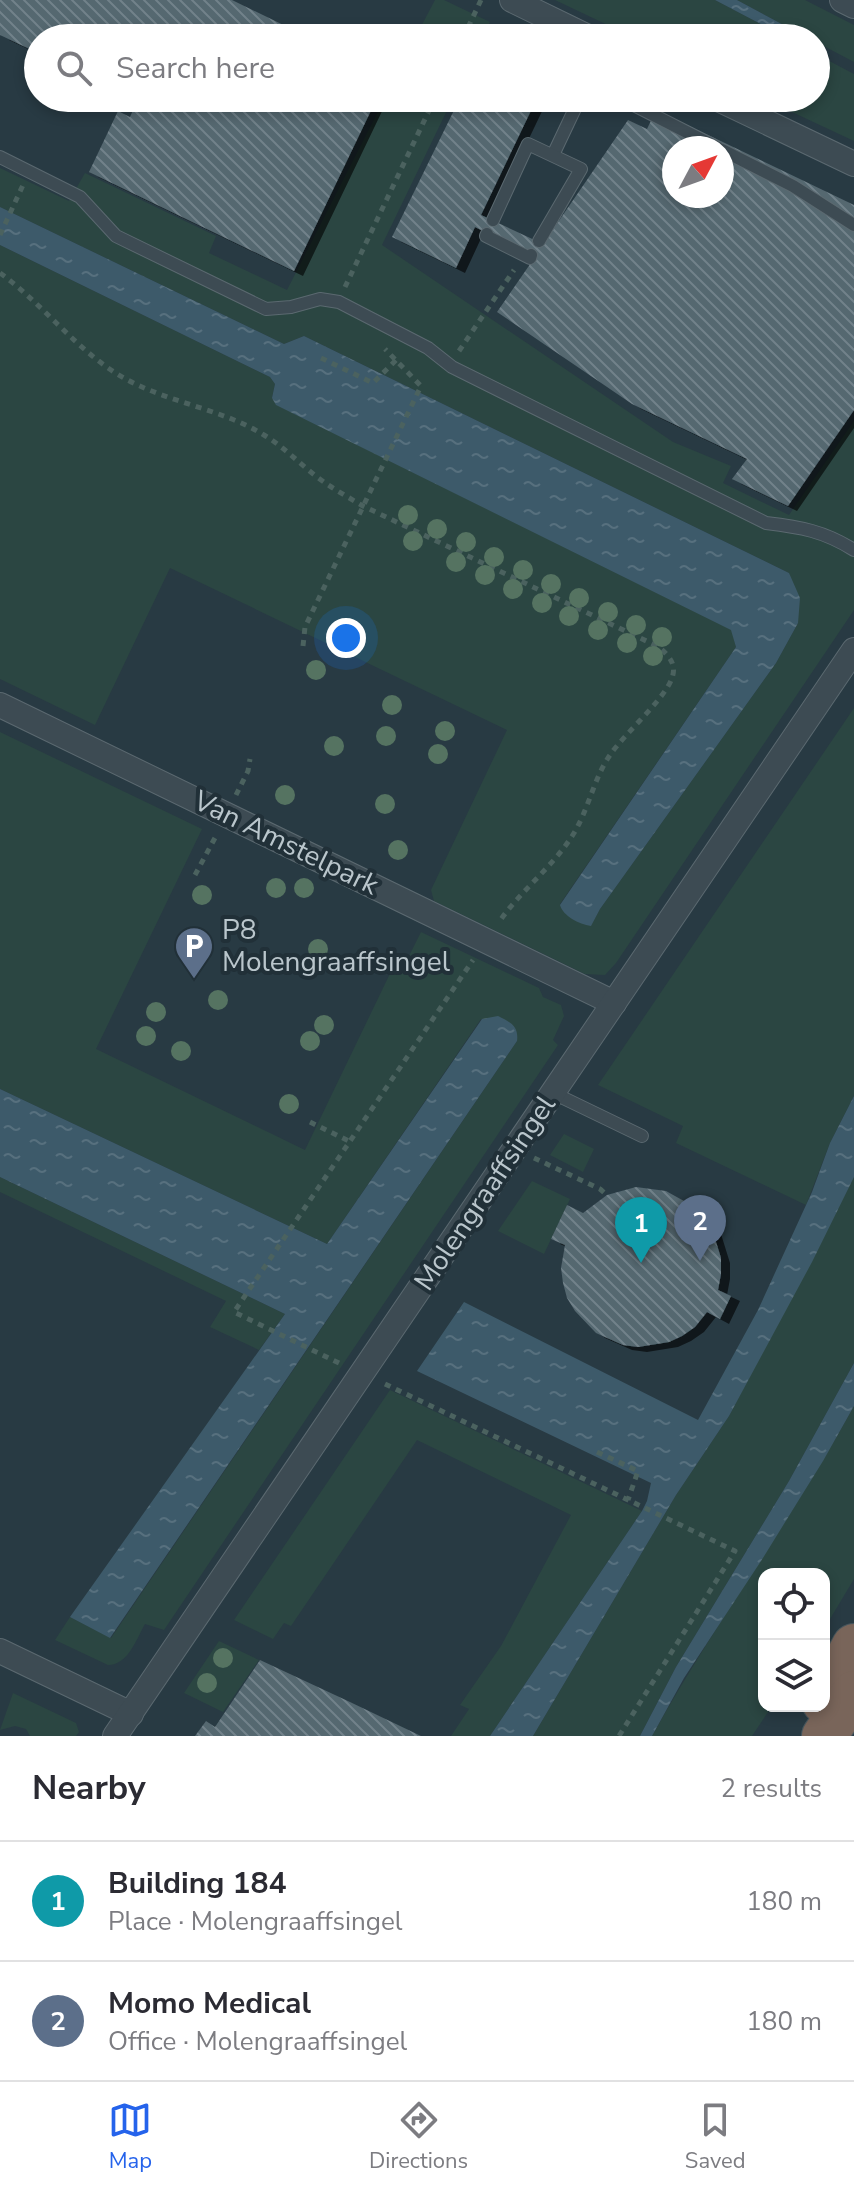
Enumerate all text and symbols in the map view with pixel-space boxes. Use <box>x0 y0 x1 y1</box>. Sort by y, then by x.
search box <box>24 24 830 112</box>
icon: search <box>52 46 96 90</box>
text: Search here <box>116 48 275 89</box>
north arrow <box>662 136 734 208</box>
your location <box>326 618 366 658</box>
street label: Van Amstelpark <box>186 781 386 905</box>
place label: P8 Molengraaffsingel <box>222 911 451 981</box>
parking icon: P8 Molengraaffsingel <box>173 925 215 980</box>
street label: Molengraaffsingel <box>406 1087 565 1298</box>
pin: 2 <box>674 1195 726 1261</box>
pin: 1 <box>615 1197 667 1263</box>
map controls <box>758 1568 830 1712</box>
button: locate <box>758 1568 830 1640</box>
button: layers <box>758 1640 830 1712</box>
text: Nearby <box>32 1765 146 1811</box>
text: 2 results <box>721 1771 822 1806</box>
text: Building 184 <box>108 1863 287 1904</box>
text: 1 <box>50 1884 66 1919</box>
text: 180 m <box>746 1884 822 1919</box>
text: Place · Molengraaffsingel <box>108 1904 403 1939</box>
text: Momo Medical <box>108 1983 311 2024</box>
text: 2 <box>50 2004 66 2039</box>
text: 180 m <box>746 2004 822 2039</box>
text: Office · Molengraaffsingel <box>108 2024 407 2059</box>
tab: Map <box>108 2098 152 2176</box>
tab: Directions <box>369 2098 468 2176</box>
tab: Saved <box>685 2098 746 2176</box>

